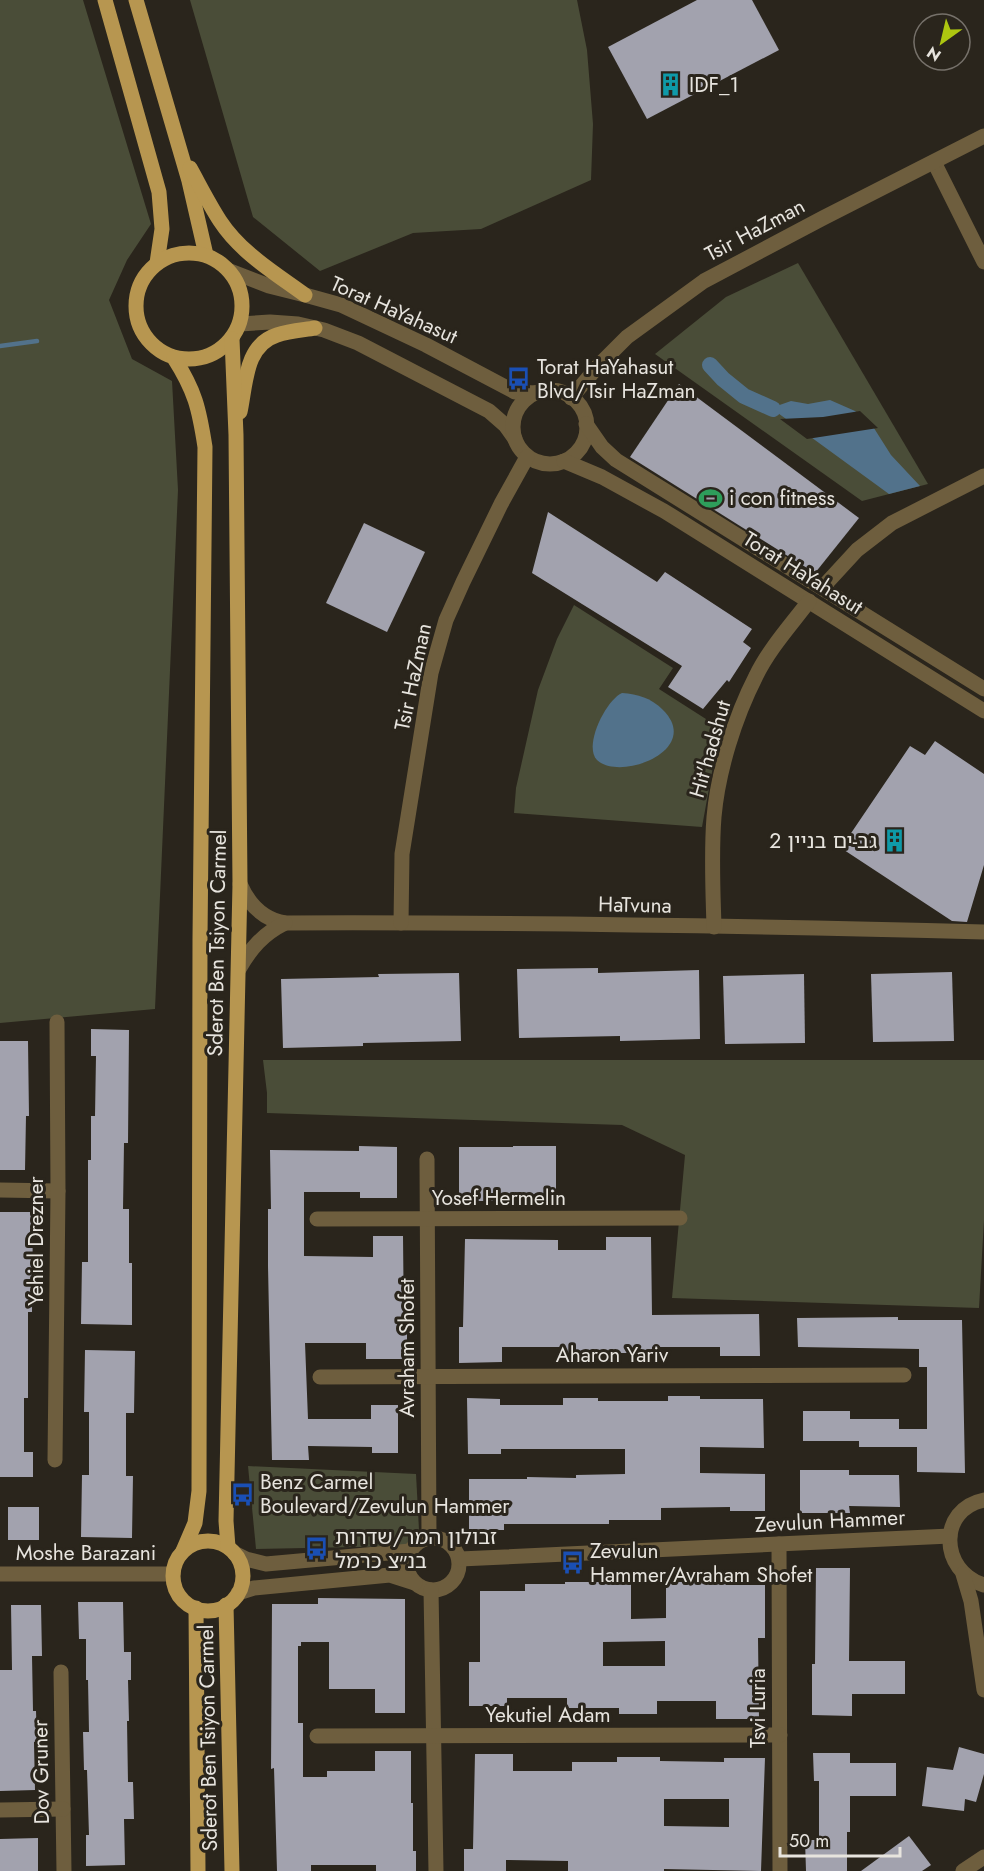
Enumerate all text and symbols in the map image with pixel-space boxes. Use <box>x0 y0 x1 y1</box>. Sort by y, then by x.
north arrow <box>912 12 972 72</box>
text: N <box>922 41 946 67</box>
place label: IDF_1 <box>689 70 739 100</box>
building icon: IDF_1 <box>658 72 684 98</box>
street label: Tsir HaZman <box>700 191 810 269</box>
street label: Torat HaYahasut <box>326 269 462 351</box>
place label: Torat HaYahasut Blvd/Tsir HaZman <box>537 352 696 406</box>
bus stop icon: Torat HaYahasut Blvd/Tsir HaZman <box>506 366 532 392</box>
place label: i con fitness <box>729 483 835 513</box>
sports icon: i con fitness <box>698 485 724 511</box>
street label: Torat HaYahasut <box>737 524 869 622</box>
street label: Tsir HaZman <box>387 620 439 734</box>
street label: Hit'hadshut <box>682 697 738 801</box>
place label: גב-ים בניין 2 <box>769 826 877 856</box>
building icon: גב-ים בניין 2 <box>882 828 908 854</box>
street label: Sderot Ben Tsiyon Carmel <box>200 829 234 1057</box>
street label: HaTvuna <box>598 889 672 921</box>
street label: Yehiel Drezner <box>21 1176 51 1306</box>
street label: Yosef Hermelin <box>432 1183 566 1213</box>
street label: Avraham Shofet <box>392 1278 422 1418</box>
street label: Aharon Yariv <box>556 1340 669 1370</box>
place label: Benz Carmel Boulevard/Zevulun Hammer <box>260 1467 510 1521</box>
bus stop icon: Benz Carmel Boulevard/Zevulun Hammer <box>229 1481 255 1507</box>
street label: Zevulun Hammer <box>754 1502 907 1540</box>
place label: זבולון המר/שדרות בנ״צ כרמל <box>335 1522 497 1576</box>
bus stop icon: זבולון המר/שדרות בנ״צ כרמל <box>304 1536 330 1562</box>
place label: Zevulun Hammer/Avraham Shofet <box>590 1536 812 1590</box>
street label: Moshe Barazani <box>16 1538 156 1568</box>
bus stop icon: Zevulun Hammer/Avraham Shofet <box>559 1550 585 1576</box>
street label: Sderot Ben Tsiyon Carmel <box>191 1624 225 1852</box>
street label: Tsvi Luria <box>743 1668 773 1748</box>
street label: Yekutiel Adam <box>485 1700 611 1730</box>
street label: Dov Gruner <box>25 1719 57 1825</box>
scale bar <box>780 1820 900 1858</box>
text: 50 m <box>789 1828 829 1854</box>

